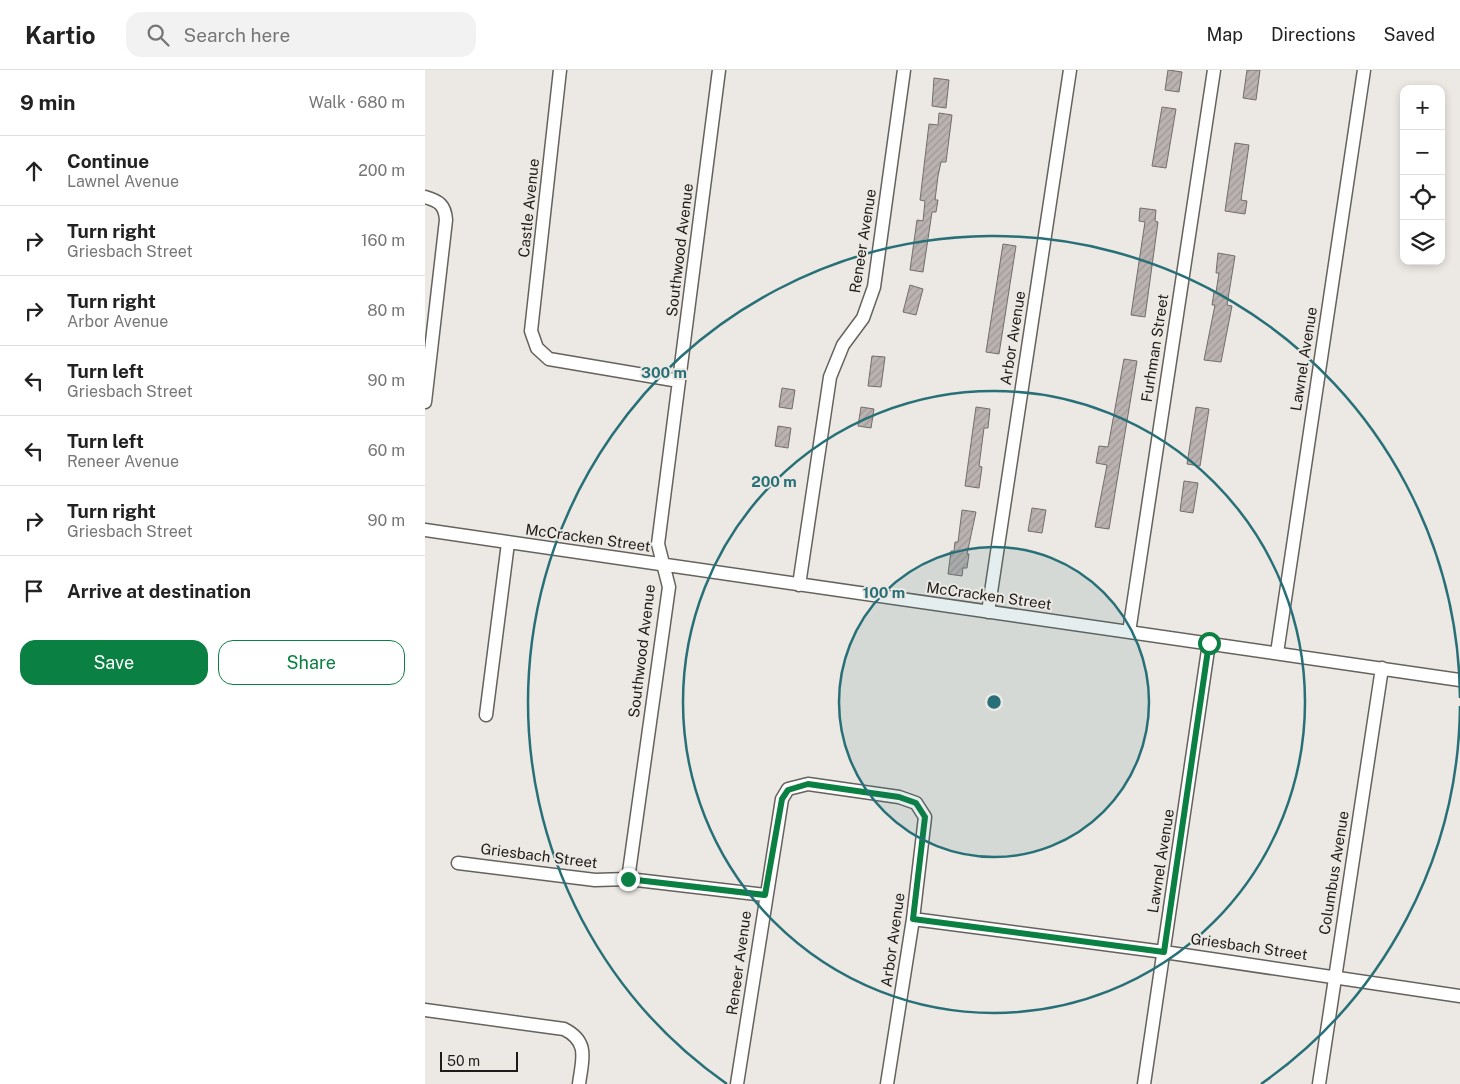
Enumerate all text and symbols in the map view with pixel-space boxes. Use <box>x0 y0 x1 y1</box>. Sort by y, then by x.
search box <box>126 12 476 57</box>
text: Kartio <box>25 21 96 49</box>
icon: search <box>144 21 172 49</box>
text: Search here <box>184 24 290 46</box>
text: Map <box>1206 24 1243 45</box>
text: Directions <box>1271 24 1356 45</box>
text: Saved <box>1384 24 1435 45</box>
map controls <box>1400 85 1445 265</box>
button: + <box>1400 85 1445 130</box>
text: 9 min <box>20 90 76 115</box>
text: Walk · 680 m <box>309 93 405 112</box>
button: − <box>1400 130 1445 175</box>
text: Continue <box>67 150 149 172</box>
icon: ahead <box>20 157 48 185</box>
street label: Castle Avenue <box>515 158 542 258</box>
text: 200 m <box>358 161 405 180</box>
text: Lawnel Avenue <box>67 172 179 191</box>
button: locate <box>1400 175 1445 220</box>
street label: Southwood Avenue <box>663 182 696 318</box>
street label: Reneer Avenue <box>846 188 879 294</box>
text: Turn right <box>67 220 156 242</box>
button: layers <box>1400 220 1445 265</box>
icon: right <box>20 227 48 255</box>
text: 160 m <box>361 231 405 250</box>
text: Griesbach Street <box>67 242 193 261</box>
text: Turn right <box>67 290 156 312</box>
street label: Arbor Avenue <box>997 290 1028 386</box>
street label: Furhman Street <box>1138 292 1171 403</box>
icon: right <box>20 297 48 325</box>
text: 80 m <box>367 301 405 320</box>
street label: Lawnel Avenue <box>1287 306 1320 412</box>
text: Arbor Avenue <box>67 312 168 331</box>
text: Turn left <box>67 360 144 382</box>
text: 300 m <box>641 364 687 381</box>
icon: left <box>20 367 48 395</box>
text: 90 m <box>368 371 405 390</box>
text: Griesbach Street <box>67 382 193 401</box>
text: Turn left <box>67 430 144 452</box>
icon: left <box>20 437 48 465</box>
text: 60 m <box>368 441 405 460</box>
text: Reneer Avenue <box>67 452 179 471</box>
text: 200 m <box>751 473 797 490</box>
text: Turn right <box>67 500 156 522</box>
icon: right <box>20 507 48 535</box>
text: 90 m <box>368 511 405 530</box>
street label: McCracken Street <box>524 520 652 555</box>
text: Griesbach Street <box>67 522 193 541</box>
icon: arrive <box>20 577 48 605</box>
street label: McCracken Street <box>925 578 1053 613</box>
text: Arrive at destination <box>67 580 251 602</box>
street label: Southwood Avenue <box>625 583 658 719</box>
text: 100 m <box>863 584 905 601</box>
route start <box>1198 632 1221 655</box>
button: Save <box>20 640 208 685</box>
button: Share <box>218 640 405 685</box>
centre of rings <box>985 693 1003 711</box>
street label: Lawnel Avenue <box>1144 808 1177 914</box>
street label: Columbus Avenue <box>1315 810 1352 936</box>
street label: Griesbach Street <box>480 840 599 871</box>
route end <box>617 868 640 891</box>
street label: Arbor Avenue <box>877 892 908 988</box>
street label: Reneer Avenue <box>723 910 754 1016</box>
street label: Griesbach Street <box>1189 930 1309 963</box>
scale bar <box>440 1049 517 1072</box>
text: 50 m <box>447 1053 480 1069</box>

